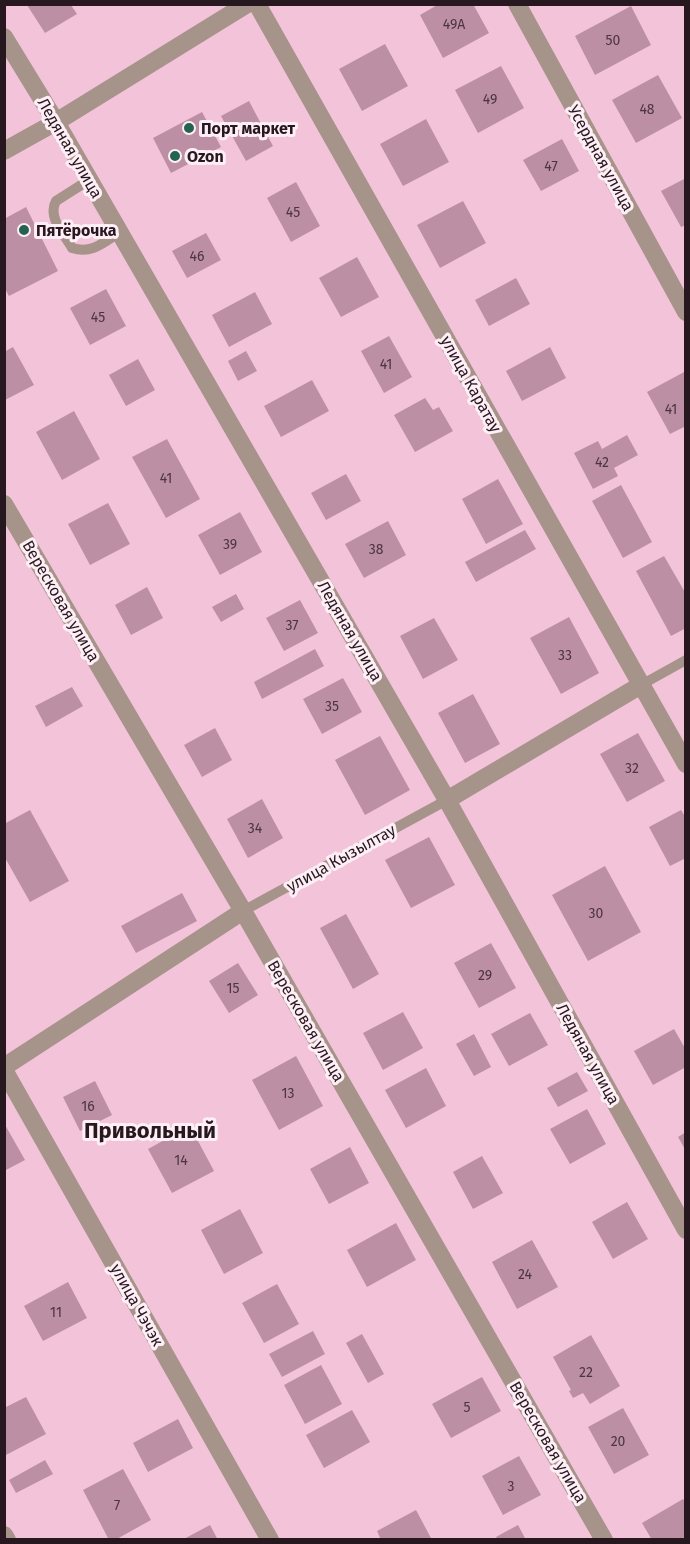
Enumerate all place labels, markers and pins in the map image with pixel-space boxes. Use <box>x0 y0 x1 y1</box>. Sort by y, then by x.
place label: Порт маркет <box>201 119 296 138</box>
marker: Порт маркет <box>182 121 196 135</box>
place label: Ozon <box>187 147 224 166</box>
marker: Ozon <box>168 149 182 163</box>
place label: Пятёрочка <box>36 221 117 240</box>
marker: Пятёрочка <box>17 223 31 237</box>

